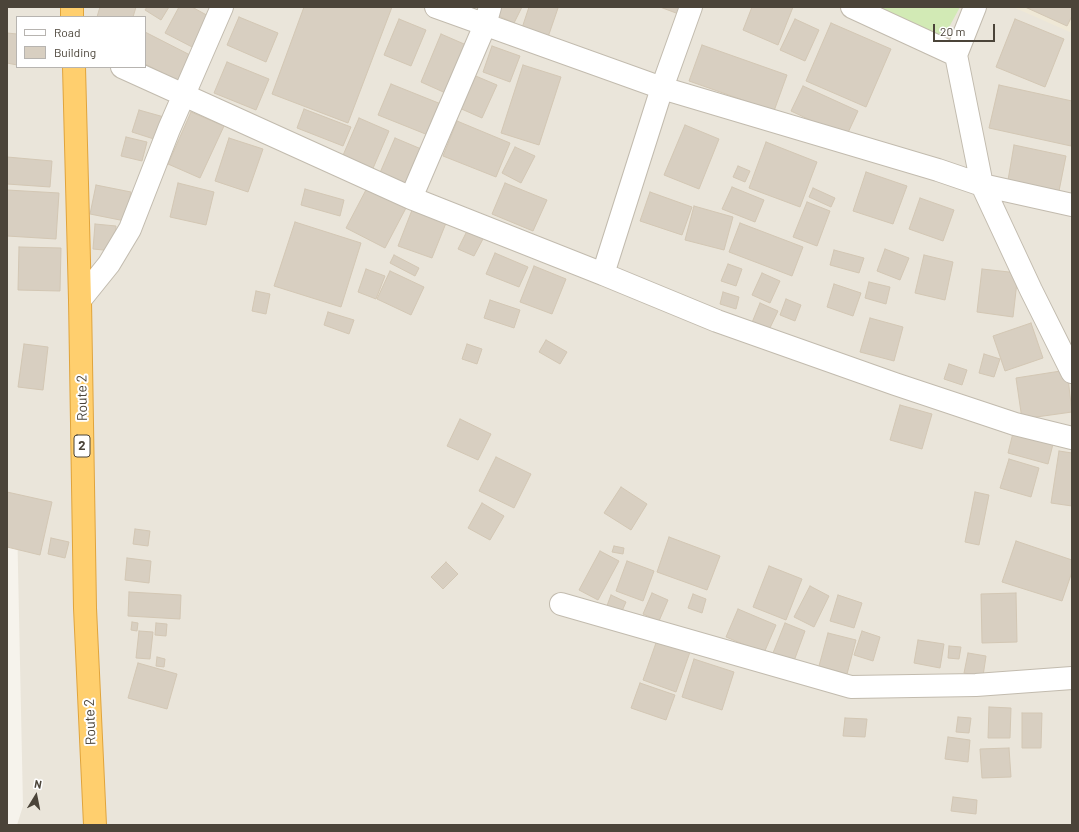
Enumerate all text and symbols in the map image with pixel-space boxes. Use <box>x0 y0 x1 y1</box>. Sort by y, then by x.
legend <box>16 16 146 68</box>
scale bar <box>935 16 997 42</box>
text: 20 m <box>940 24 966 38</box>
text: Road <box>54 25 81 39</box>
text: Building <box>54 45 96 59</box>
street label: Route 2 <box>73 375 91 421</box>
road number: 2 <box>74 435 90 457</box>
street label: Route 2 <box>81 699 99 745</box>
north arrow <box>16 776 56 816</box>
text: N <box>33 777 43 791</box>

